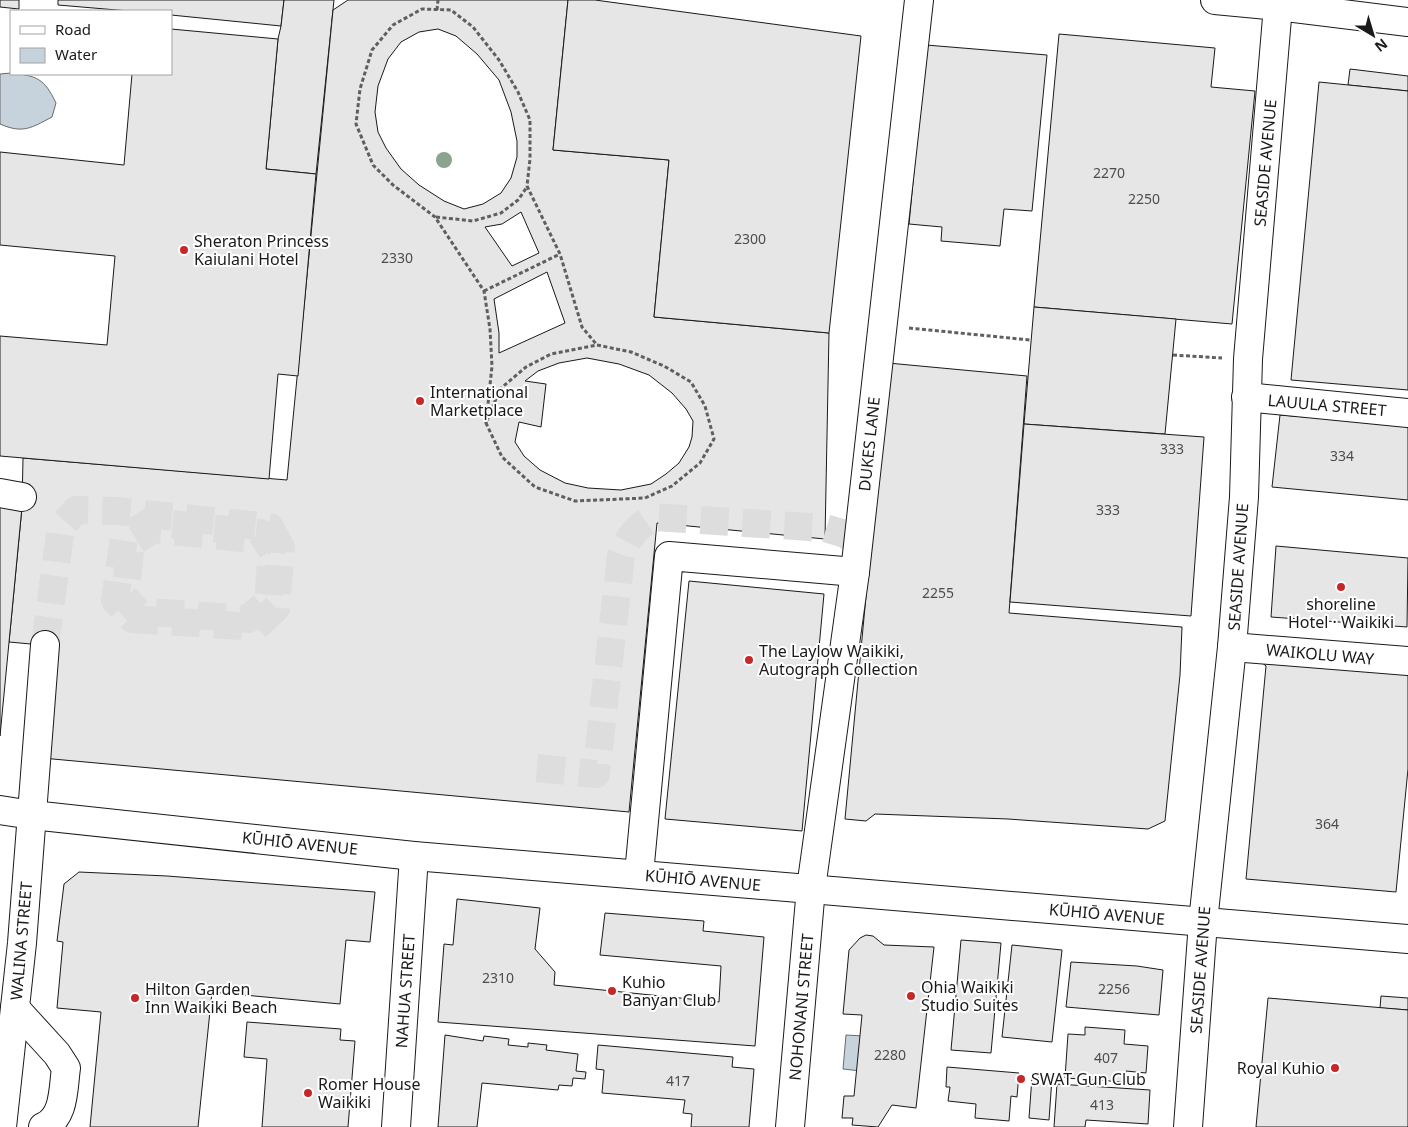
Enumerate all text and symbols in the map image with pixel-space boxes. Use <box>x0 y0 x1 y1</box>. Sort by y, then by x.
legend <box>10 10 172 75</box>
north arrow <box>1348 10 1398 60</box>
text: Road <box>55 19 91 39</box>
text: N <box>1371 35 1392 57</box>
text: Water <box>55 44 97 64</box>
street label: SEASIDE AVENUE <box>1248 98 1282 228</box>
house number: 2270 <box>1093 163 1125 182</box>
house number: 2250 <box>1128 189 1160 208</box>
house number: 2300 <box>734 229 766 248</box>
place label: Sheraton Princess Kaiulani Hotel <box>194 230 329 270</box>
marker: Sheraton Princess Kaiulani Hotel <box>178 244 190 256</box>
house number: 2330 <box>381 248 413 267</box>
place label: International Marketplace <box>430 381 528 421</box>
street label: LAUULA STREET <box>1267 389 1387 421</box>
marker: International Marketplace <box>414 395 426 407</box>
street label: DUKES LANE <box>853 396 885 492</box>
house number: 333 <box>1160 439 1184 458</box>
house number: 334 <box>1330 446 1354 465</box>
house number: 333 <box>1096 500 1120 519</box>
street label: SEASIDE AVENUE <box>1223 503 1253 631</box>
marker: shoreline Hotel · Waikiki <box>1335 581 1347 593</box>
house number: 2255 <box>922 583 954 602</box>
place label: shoreline Hotel · Waikiki <box>1288 593 1394 633</box>
street label: WAIKOLU WAY <box>1265 638 1376 670</box>
place label: The Laylow Waikiki, Autograph Collection <box>759 640 918 680</box>
marker: The Laylow Waikiki, Autograph Collection <box>743 654 755 666</box>
house number: 364 <box>1315 814 1339 833</box>
street label: KŪHIŌ AVENUE <box>241 826 359 860</box>
street label: KŪHIŌ AVENUE <box>644 864 762 896</box>
street label: WALINA STREET <box>5 881 37 1001</box>
street label: KŪHIŌ AVENUE <box>1048 898 1166 930</box>
street label: SEASIDE AVENUE <box>1185 906 1215 1034</box>
street label: NOHONANI STREET <box>784 932 818 1081</box>
street label: NAHUA STREET <box>390 933 420 1049</box>
house number: 2310 <box>482 968 514 987</box>
place label: Kuhio Banyan Club <box>622 971 716 1011</box>
place label: Ohia Waikiki Studio Suites <box>921 976 1019 1016</box>
place label: Hilton Garden Inn Waikiki Beach <box>145 978 278 1018</box>
house number: 2256 <box>1098 979 1130 998</box>
marker: Kuhio Banyan Club <box>606 985 618 997</box>
marker: Ohia Waikiki Studio Suites <box>905 990 917 1002</box>
marker: Hilton Garden Inn Waikiki Beach <box>129 992 141 1004</box>
house number: 2280 <box>874 1045 906 1064</box>
house number: 407 <box>1094 1048 1118 1067</box>
place label: Royal Kuhio <box>1237 1057 1325 1079</box>
marker: Royal Kuhio <box>1329 1062 1341 1074</box>
place label: SWAT Gun Club <box>1031 1068 1146 1090</box>
house number: 417 <box>666 1071 690 1090</box>
place label: Romer House Waikiki <box>318 1073 421 1113</box>
marker: SWAT Gun Club <box>1015 1073 1027 1085</box>
marker: Romer House Waikiki <box>302 1087 314 1099</box>
house number: 413 <box>1090 1095 1114 1114</box>

